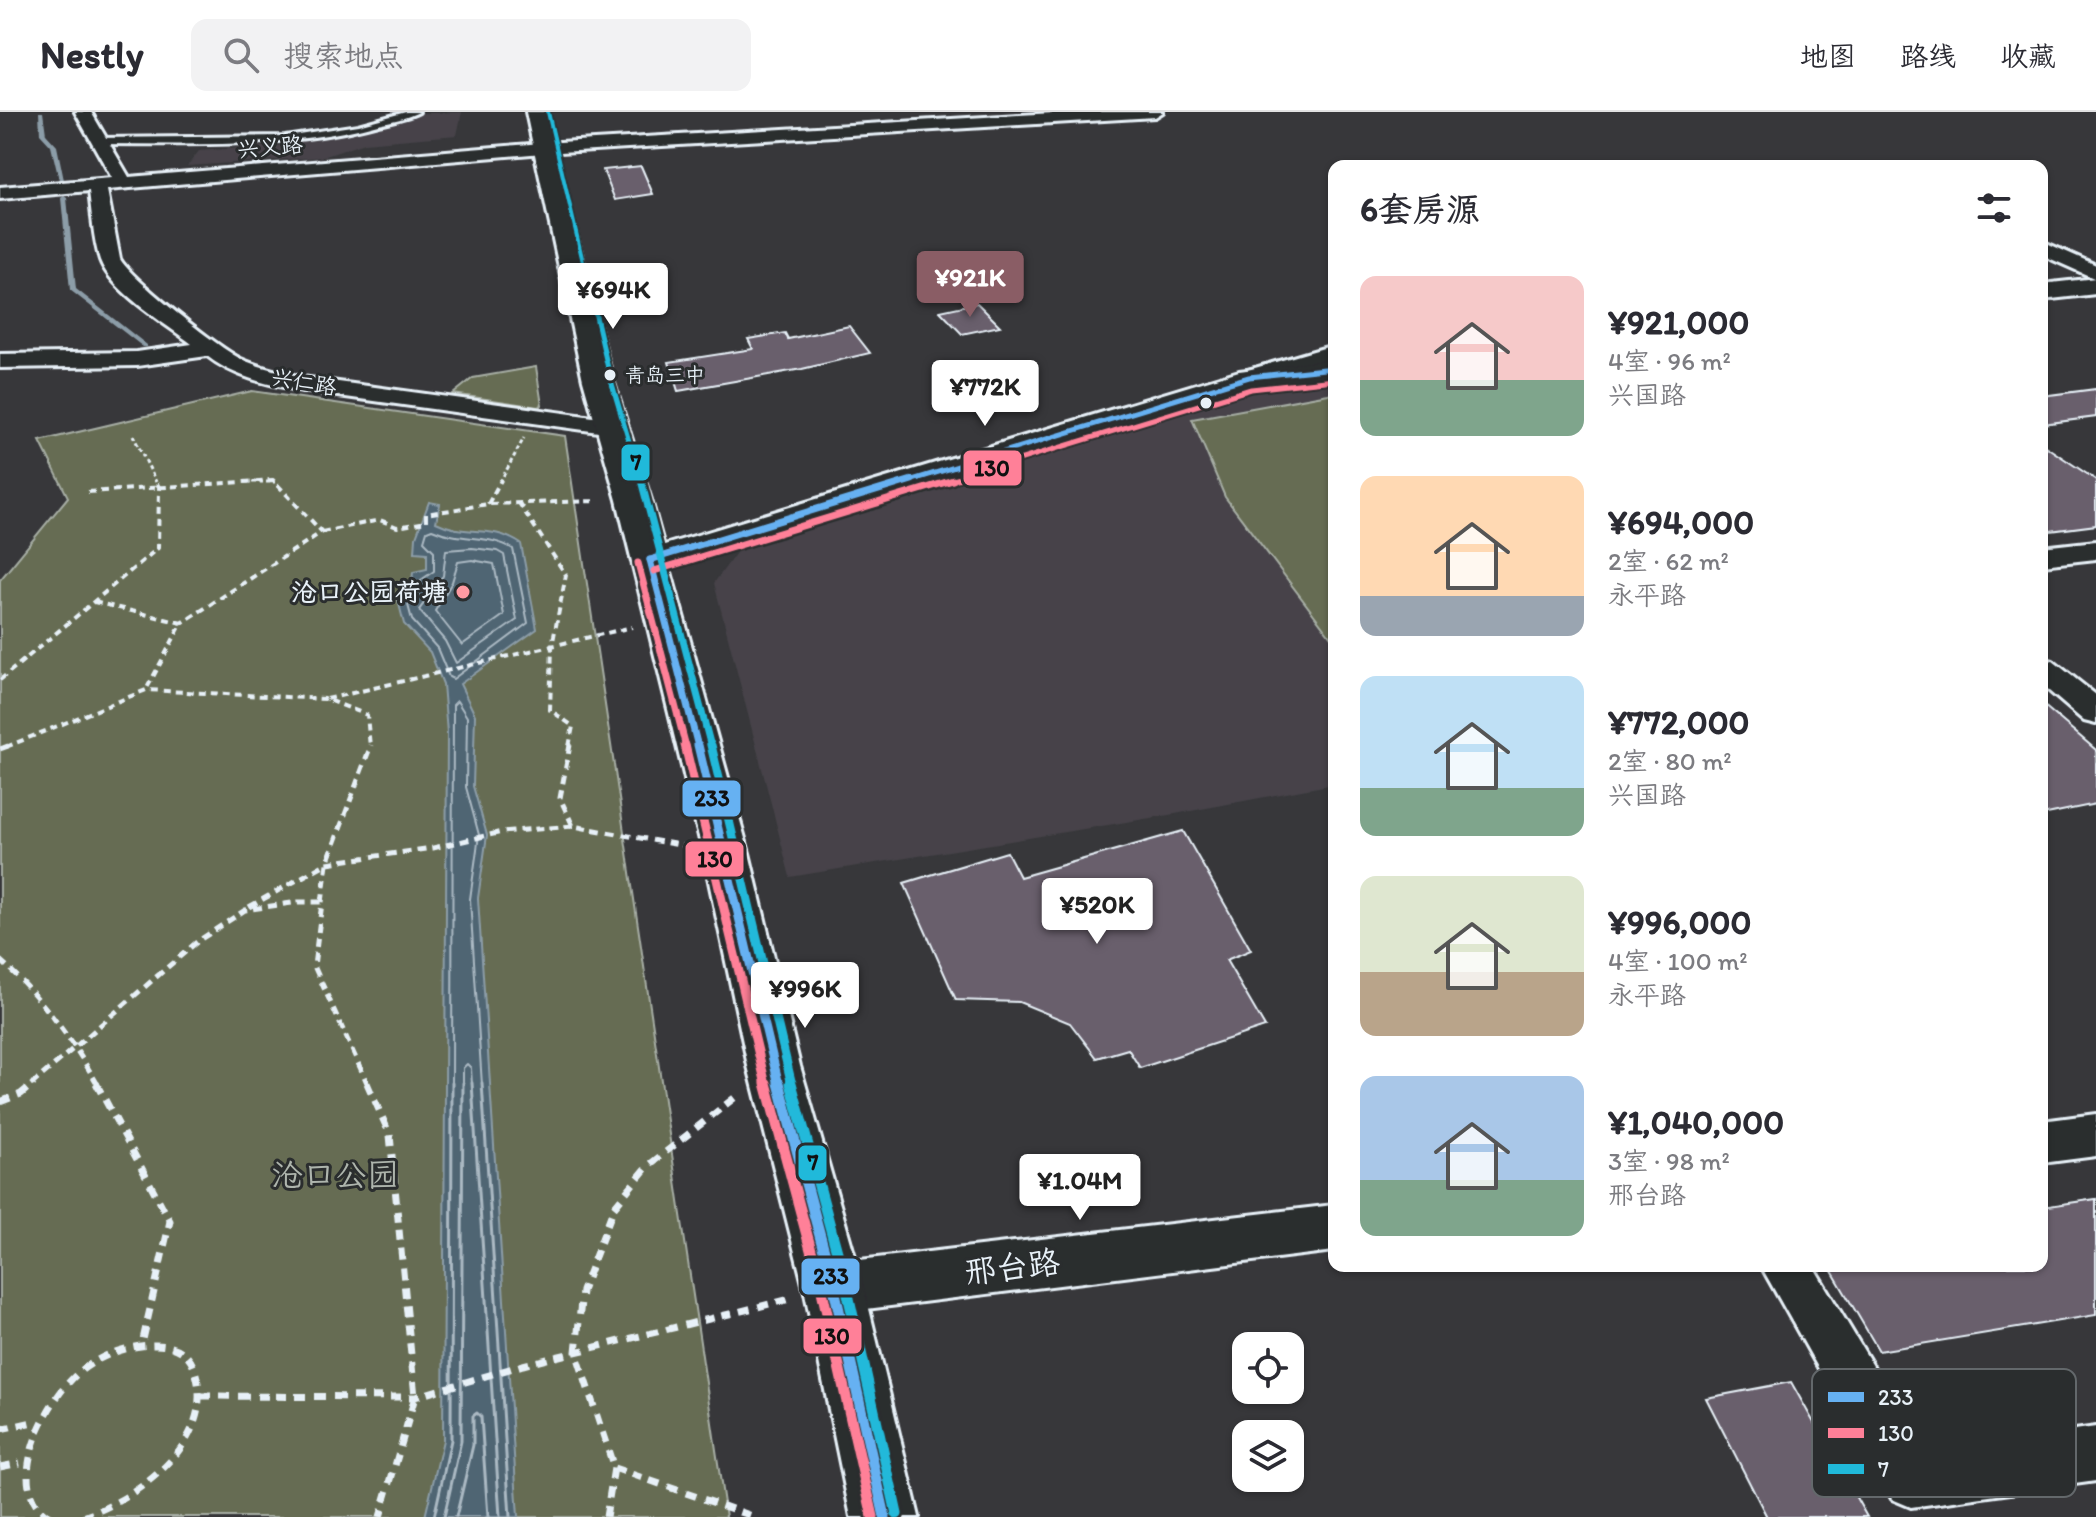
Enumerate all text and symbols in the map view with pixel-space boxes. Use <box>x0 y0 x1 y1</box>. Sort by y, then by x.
search box <box>191 19 751 91</box>
text: Nestly <box>40 32 143 78</box>
icon: search <box>219 33 263 77</box>
text: 搜索地点 <box>283 37 403 74</box>
text: 地图 <box>1800 39 1856 73</box>
text: 路线 <box>1900 39 1956 73</box>
text: 收藏 <box>2000 39 2056 73</box>
street label: 兴义路 <box>236 131 304 163</box>
icon: filters <box>1972 186 2016 230</box>
text: 6套房源 <box>1360 189 1480 230</box>
pin: ¥921K <box>914 251 1026 319</box>
text: ¥921K <box>935 261 1005 293</box>
pin: ¥694K <box>557 263 669 331</box>
text: ¥694K <box>576 273 650 305</box>
text: ¥921,000 <box>1608 302 1749 343</box>
icon: home <box>1424 308 1520 404</box>
text: 4室 · 96 m² <box>1608 345 1731 377</box>
pin: ¥772K <box>929 360 1041 428</box>
street label: 兴仁路 <box>269 363 339 401</box>
place label: 青岛三中 <box>625 363 705 387</box>
marker: 青岛三中 <box>602 367 618 383</box>
text: ¥772K <box>950 370 1020 402</box>
text: 兴国路 <box>1608 379 1686 411</box>
unlabelled marker <box>1198 395 1214 411</box>
line badge: 7 <box>620 443 651 482</box>
text: 7 <box>630 449 642 476</box>
line badge: 130 <box>962 449 1023 487</box>
text: 130 <box>974 455 1010 482</box>
text: ¥694,000 <box>1608 502 1754 543</box>
icon: home <box>1424 508 1520 604</box>
text: 2室 · 62 m² <box>1608 545 1729 577</box>
place label: 沧口公园荷塘 <box>291 576 447 608</box>
text: 永平路 <box>1608 579 1686 611</box>
marker: 沧口公园荷塘 <box>454 583 472 601</box>
text: ¥772,000 <box>1608 702 1750 743</box>
icon: home <box>1424 708 1520 804</box>
text: 2室 · 80 m² <box>1608 745 1732 777</box>
line badge: 233 <box>681 779 742 818</box>
text: 兴国路 <box>1608 779 1686 811</box>
text: 233 <box>694 785 730 812</box>
line badge: 130 <box>684 840 745 878</box>
text: 130 <box>697 846 733 873</box>
pin: ¥520K <box>1041 878 1153 946</box>
text: ¥520K <box>1060 888 1134 920</box>
text: ¥996,000 <box>1608 902 1751 943</box>
icon: home <box>1424 908 1520 1004</box>
text: 4室 · 100 m² <box>1608 945 1748 977</box>
pin: ¥996K <box>749 962 861 1030</box>
text: ¥996K <box>769 972 841 1004</box>
text: 永平路 <box>1608 979 1686 1011</box>
text: ¥1,040,000 <box>1608 1102 1784 1143</box>
icon: home <box>1424 1108 1520 1204</box>
line badge: 7 <box>797 1144 828 1182</box>
text: 3室 · 98 m² <box>1608 1145 1730 1177</box>
text: 7 <box>807 1149 819 1176</box>
pin: ¥1.04M <box>1015 1154 1145 1222</box>
park label: 沧口公园 <box>271 1156 399 1194</box>
text: ¥1.04M <box>1037 1164 1123 1196</box>
text: 邢台路 <box>1608 1179 1686 1211</box>
street label: 邢台路 <box>962 1242 1062 1292</box>
line badge: 233 <box>800 1257 861 1296</box>
text: 233 <box>813 1263 849 1290</box>
line badge: 130 <box>802 1317 863 1355</box>
text: 130 <box>814 1323 850 1350</box>
map controls <box>1232 1332 1304 1492</box>
button: locate <box>1232 1332 1304 1404</box>
legend <box>1812 1369 2076 1497</box>
text: 233 <box>1878 1384 1914 1411</box>
button: layers <box>1232 1420 1304 1492</box>
text: 130 <box>1878 1420 1914 1447</box>
text: 7 <box>1878 1456 1889 1483</box>

